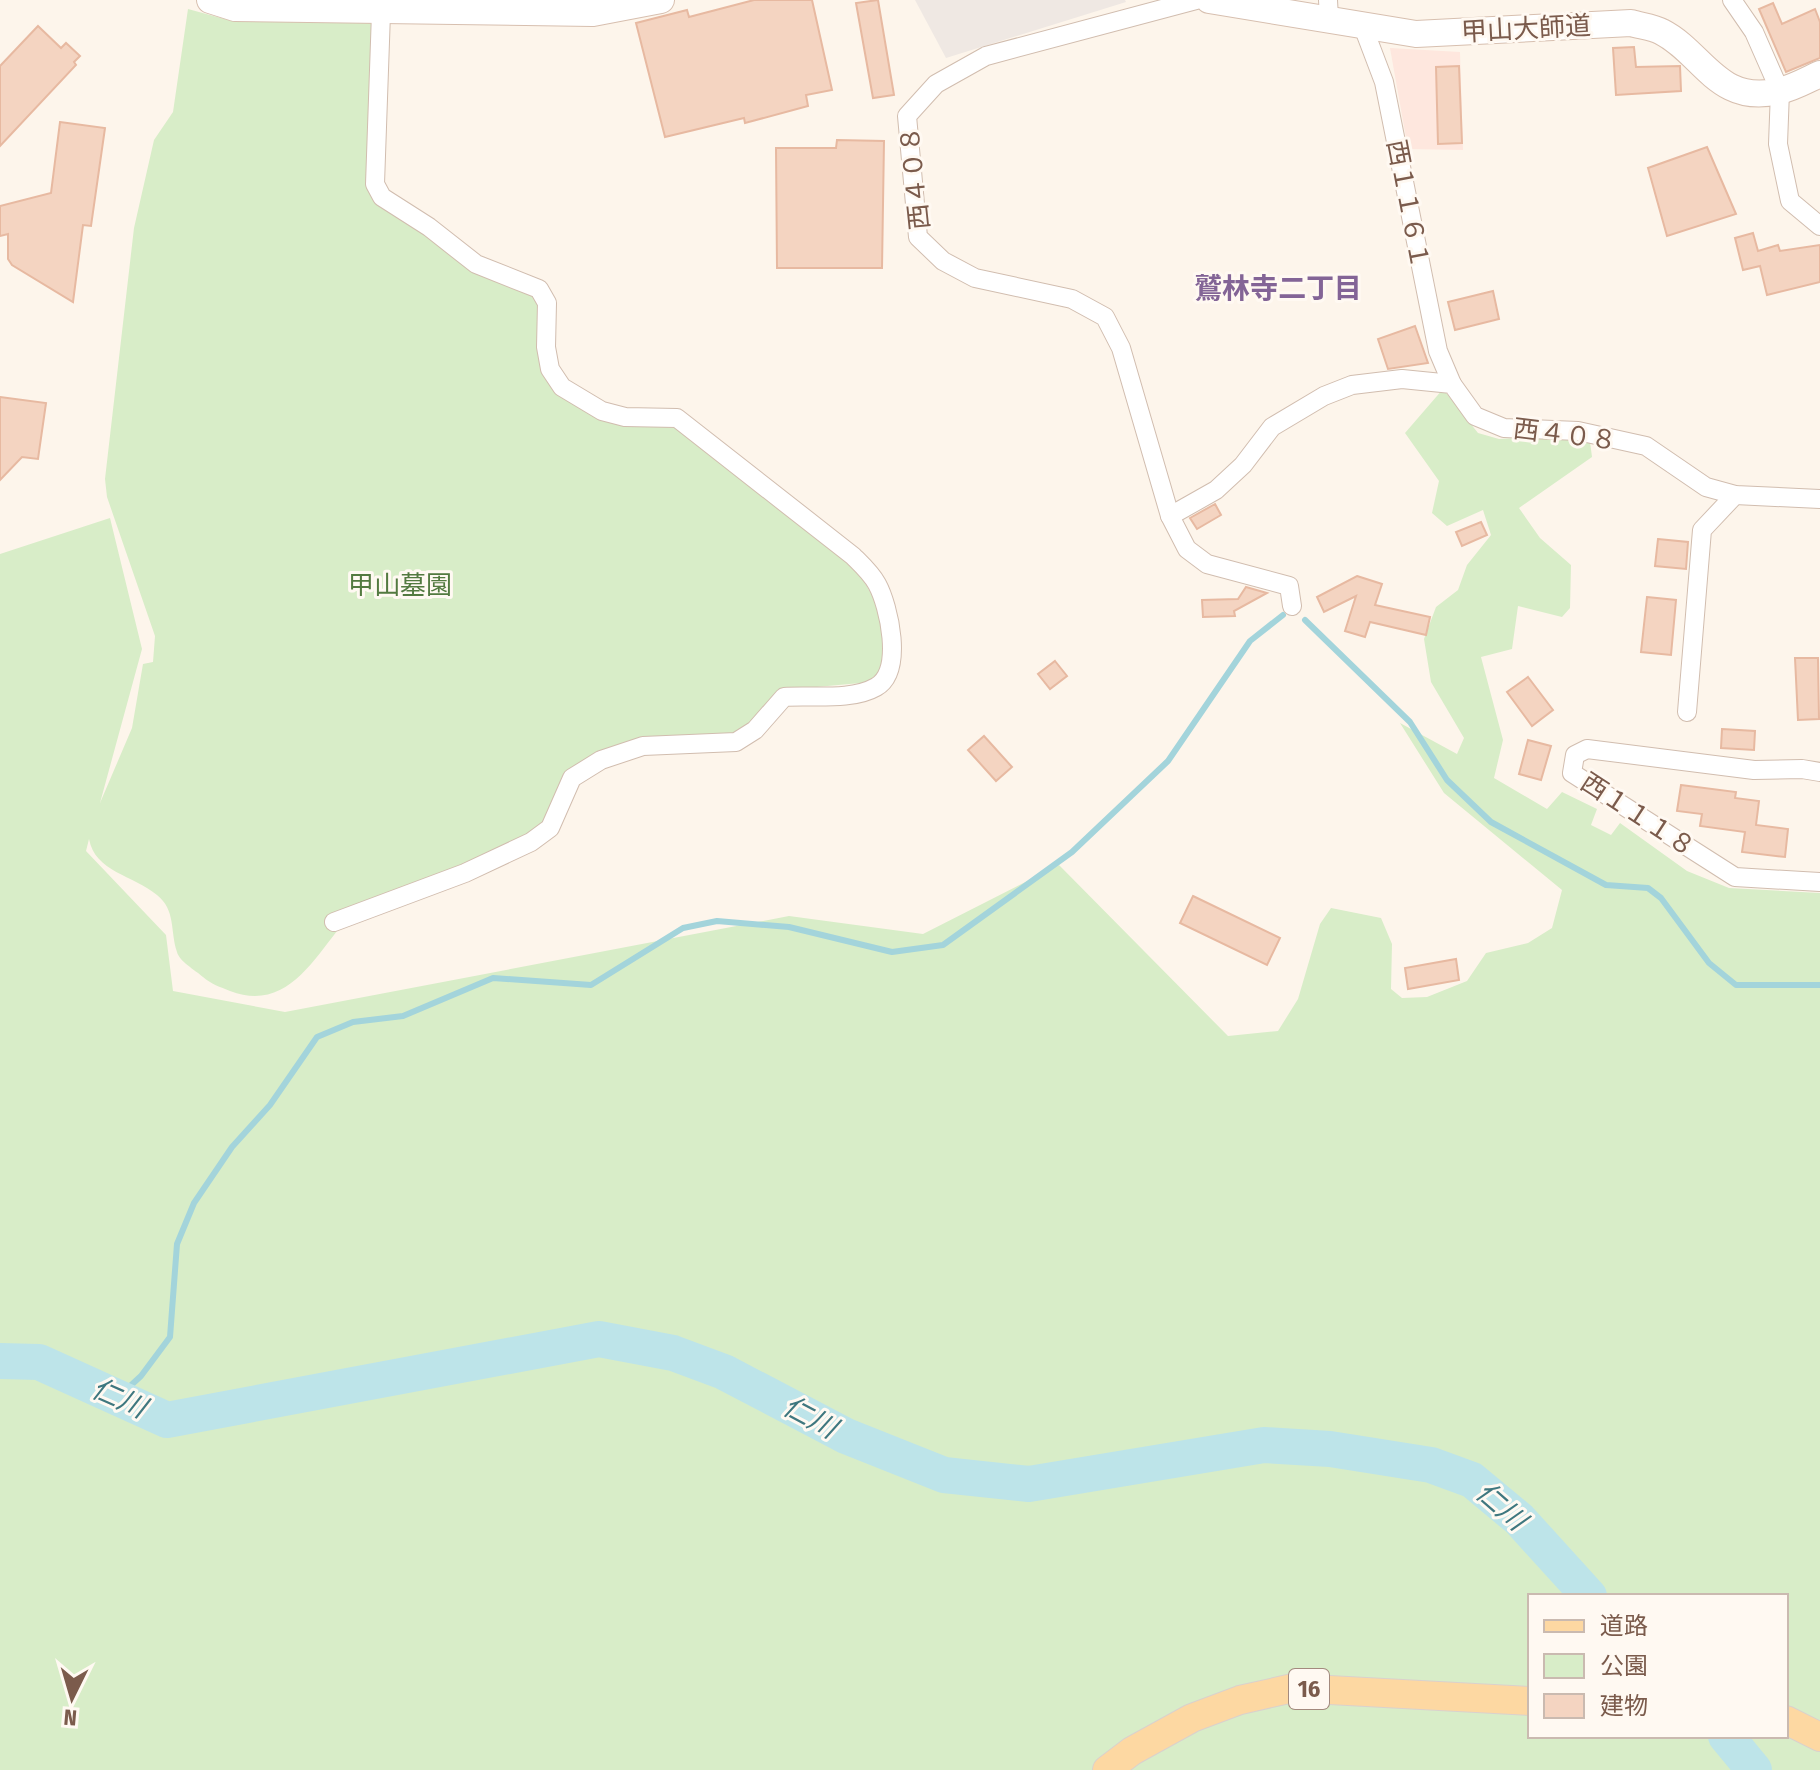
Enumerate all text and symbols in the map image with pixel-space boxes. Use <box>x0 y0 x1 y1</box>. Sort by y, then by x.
street label: 甲山大師道 <box>1460 10 1592 48</box>
street label: 西４０８ <box>894 125 936 231</box>
street label: 西１１６１ <box>1380 137 1436 271</box>
district label: 鷲林寺二丁目 <box>1194 272 1362 305</box>
street label: 西４０８ <box>1511 413 1619 457</box>
park label: 甲山墓園 <box>348 570 452 601</box>
street label: 西１１１８ <box>1575 767 1701 863</box>
water label: 仁川 <box>87 1372 154 1426</box>
water label: 仁川 <box>778 1389 845 1446</box>
water label: 仁川 <box>1469 1475 1535 1539</box>
legend <box>1528 1594 1788 1738</box>
text: 道路 <box>1600 1612 1648 1640</box>
text: 公園 <box>1600 1652 1648 1680</box>
north arrow <box>32 1658 112 1738</box>
road number: 16 <box>1289 1669 1329 1709</box>
text: 建物 <box>1600 1692 1648 1720</box>
text: N <box>63 1703 78 1731</box>

